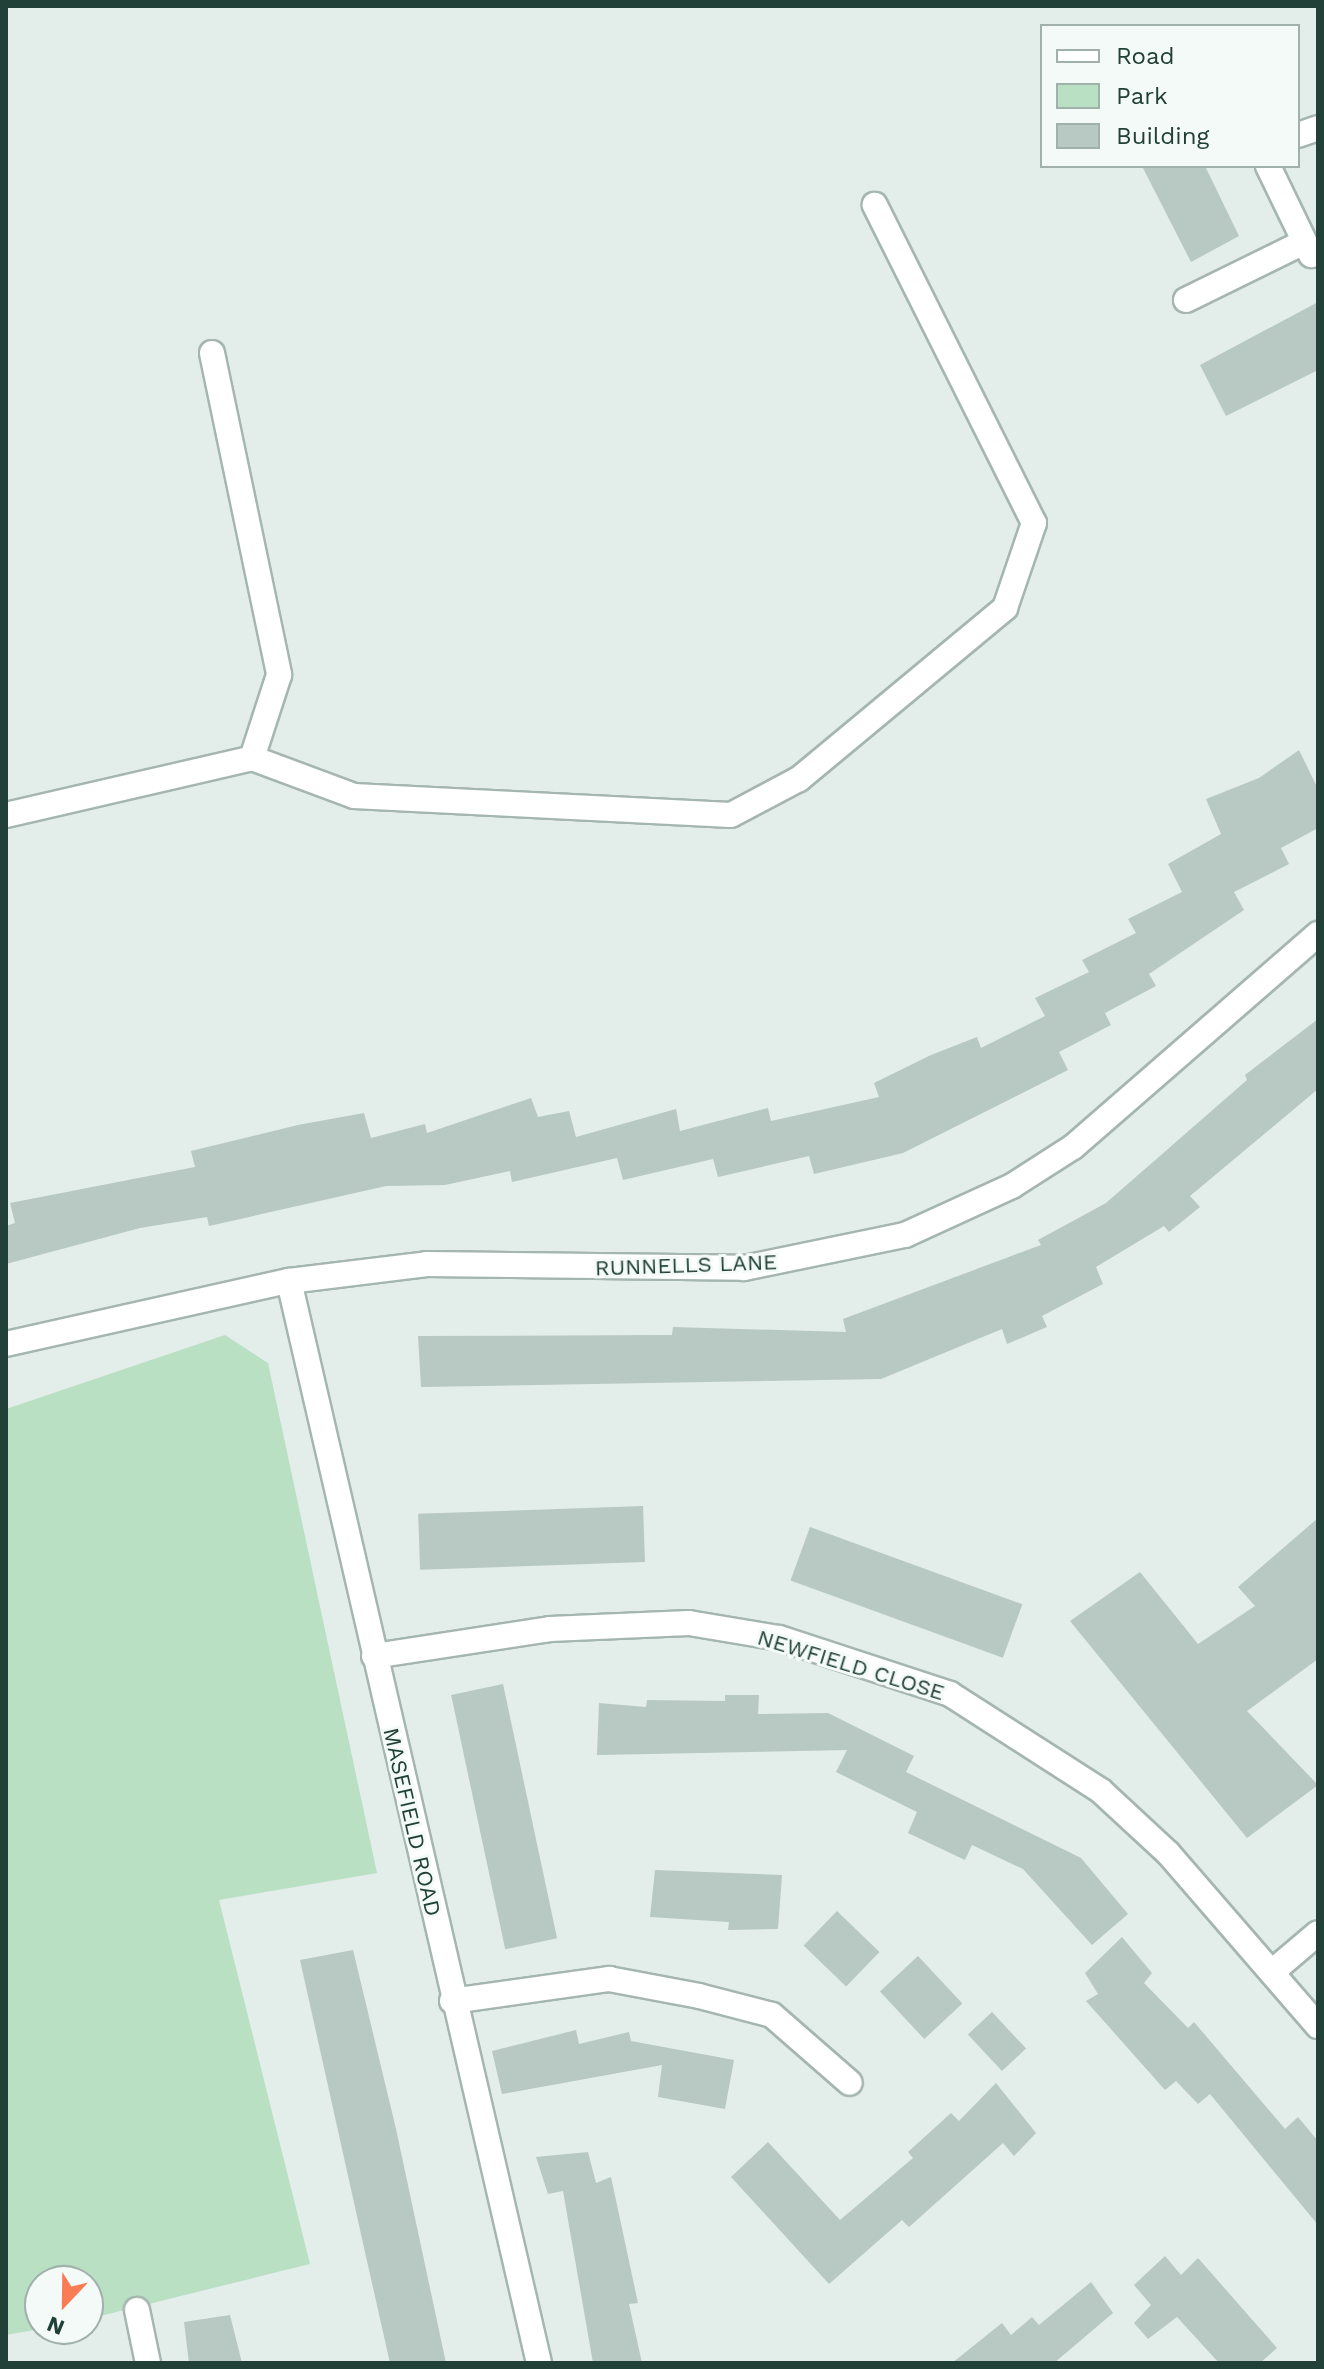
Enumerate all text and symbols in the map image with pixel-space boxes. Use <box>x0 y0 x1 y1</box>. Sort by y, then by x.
legend <box>1040 24 1300 168</box>
text: Road <box>1116 42 1175 70</box>
text: Park <box>1116 82 1168 110</box>
text: Building <box>1116 122 1209 150</box>
street label: RUNNELLS LANE <box>594 1249 778 1281</box>
street label: NEWFIELD CLOSE <box>754 1624 948 1706</box>
street label: MASEFIELD ROAD <box>377 1725 447 1919</box>
north arrow <box>24 2265 104 2345</box>
text: N <box>43 2311 68 2341</box>

